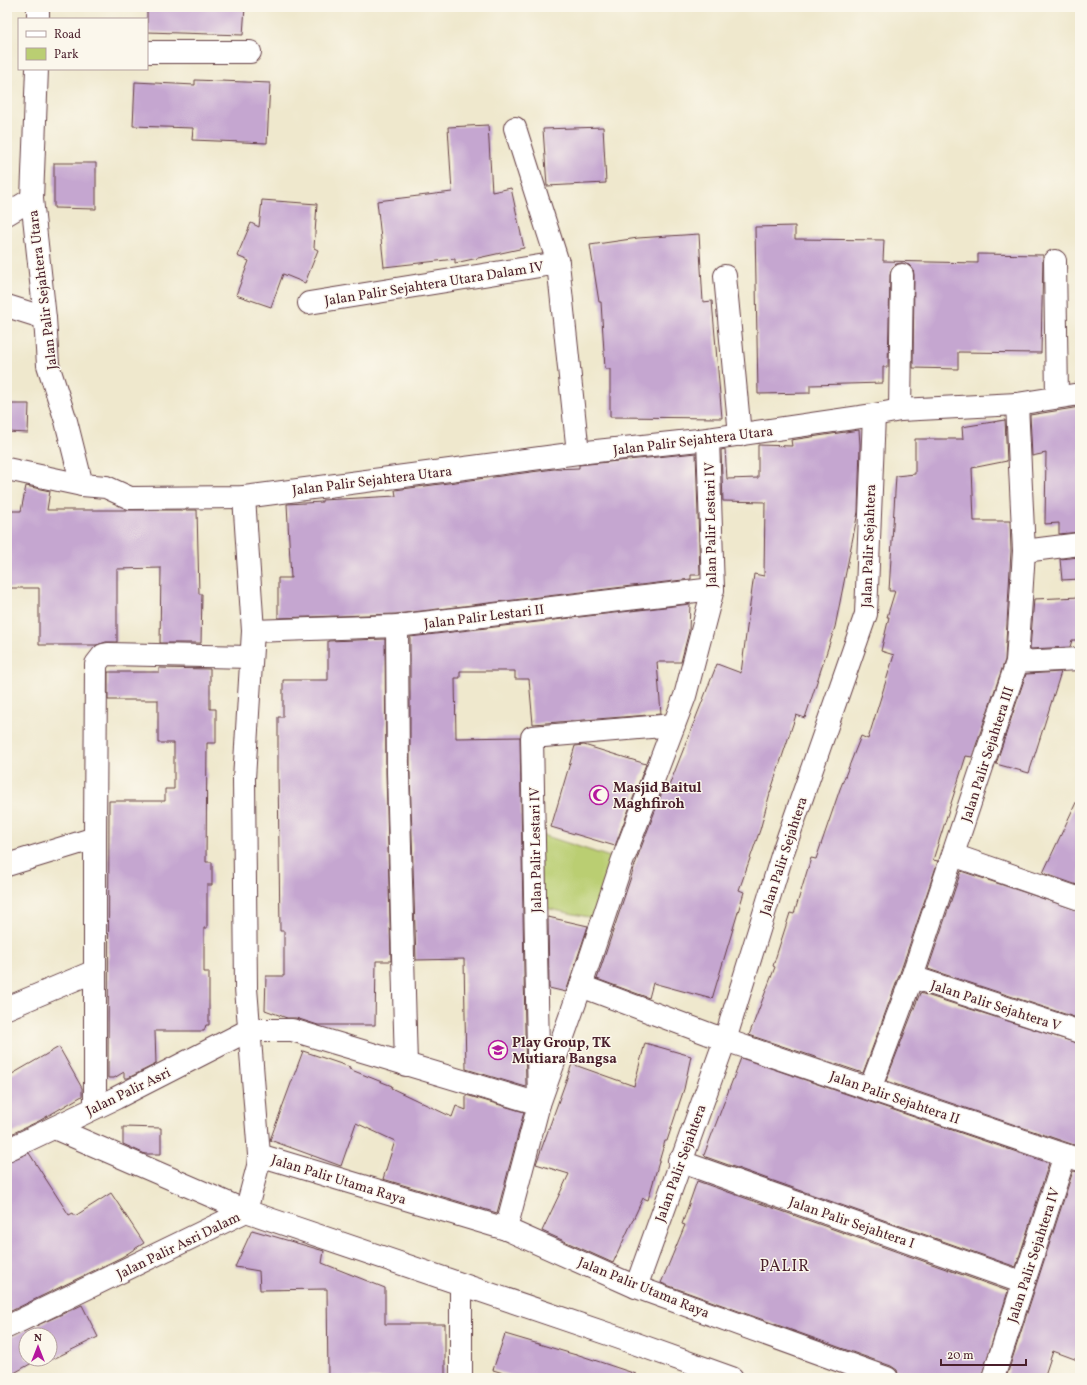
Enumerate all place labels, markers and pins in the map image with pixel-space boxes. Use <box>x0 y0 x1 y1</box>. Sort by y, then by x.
place label: Masjid Baitul Maghfiroh <box>613 779 702 814</box>
mosque icon: Masjid Baitul Maghfiroh <box>588 784 610 806</box>
place label: Play Group, TK Mutiara Bangsa <box>512 1034 617 1069</box>
school or university icon: Play Group, TK Mutiara Bangsa <box>487 1039 509 1061</box>

